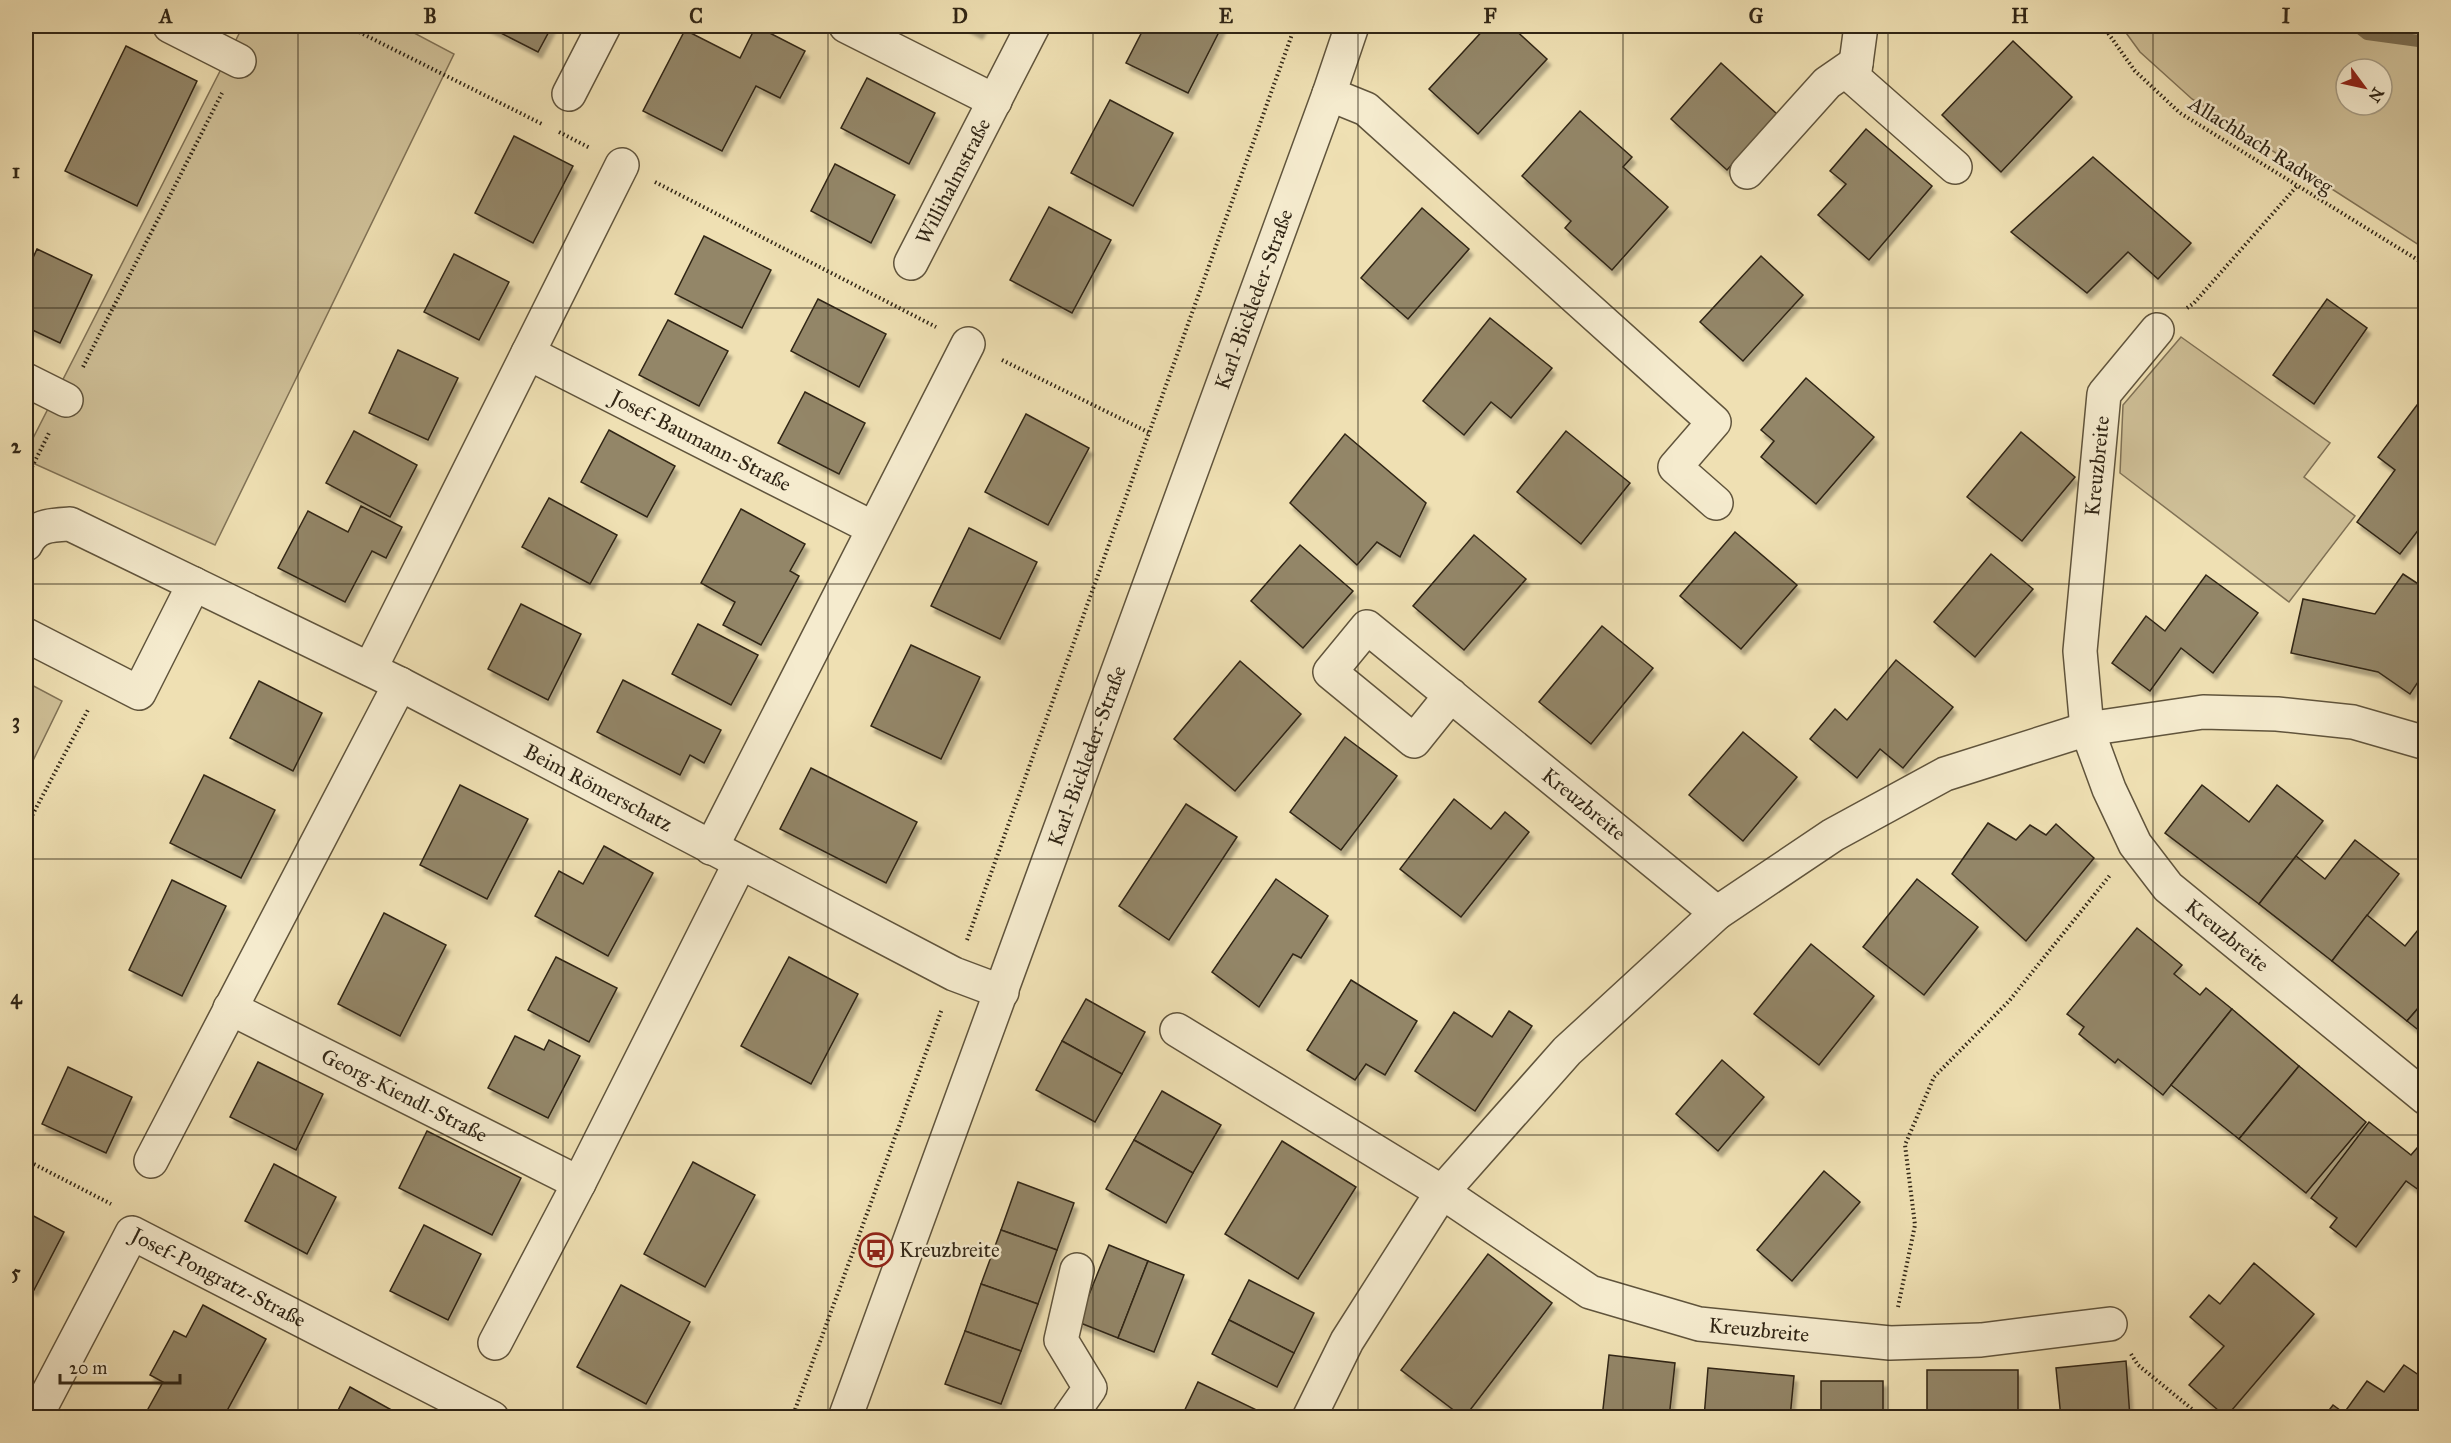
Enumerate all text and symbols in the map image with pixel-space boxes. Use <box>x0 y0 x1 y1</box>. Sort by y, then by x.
text: A <box>157 4 173 28</box>
text: B <box>423 4 437 28</box>
text: C <box>689 4 703 28</box>
text: D <box>952 4 968 28</box>
text: E <box>1219 4 1234 28</box>
text: F <box>1483 4 1497 28</box>
text: G <box>1749 4 1764 28</box>
text: H <box>2011 4 2029 28</box>
text: I <box>2282 4 2291 28</box>
north arrow <box>2334 57 2394 117</box>
text: N <box>2364 84 2388 106</box>
street label: Allachbach Radweg <box>2183 90 2338 200</box>
street label: Willihalmstraße <box>910 114 996 249</box>
text: 1 <box>12 159 20 183</box>
street label: Karl-Bickleder-Straße <box>1209 205 1299 393</box>
street label: Josef-Baumann-Straße <box>605 383 796 497</box>
street label: Kreuzbreite <box>2079 414 2115 517</box>
text: 2 <box>11 434 22 458</box>
street label: Karl-Bickleder-Straße <box>1042 662 1132 850</box>
text: 3 <box>12 709 20 734</box>
street label: Beim Römerschatz <box>519 738 677 838</box>
street label: Kreuzbreite <box>1537 762 1631 846</box>
street label: Kreuzbreite <box>2180 893 2275 978</box>
text: 4 <box>10 985 22 1010</box>
street label: Georg-Kiendl-Straße <box>317 1043 492 1148</box>
street label: Josef-Pongratz-Straße <box>125 1221 310 1333</box>
bus stop icon: Kreuzbreite <box>858 1232 894 1268</box>
place label: Kreuzbreite <box>899 1237 1000 1263</box>
text: 5 <box>11 1260 21 1284</box>
street label: Kreuzbreite <box>1707 1312 1811 1348</box>
scale bar <box>60 1347 180 1385</box>
text: 20 m <box>69 1357 107 1379</box>

